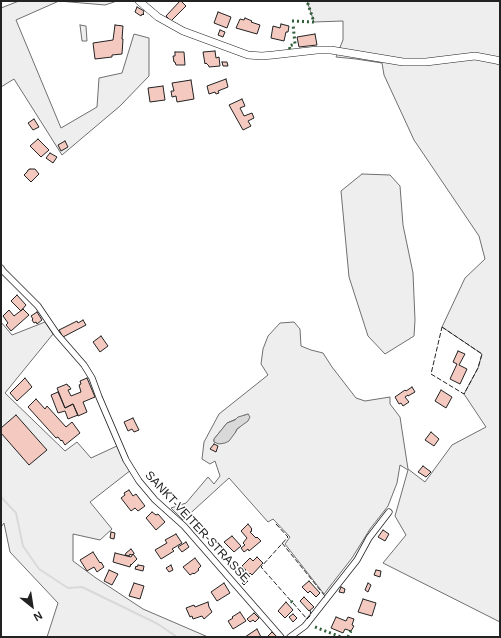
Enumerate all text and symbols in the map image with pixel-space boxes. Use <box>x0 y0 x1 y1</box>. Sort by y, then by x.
street label: SANKT-VEITER-STRASSE <box>142 468 252 586</box>
north arrow <box>12 586 52 626</box>
text: N <box>32 609 44 624</box>

